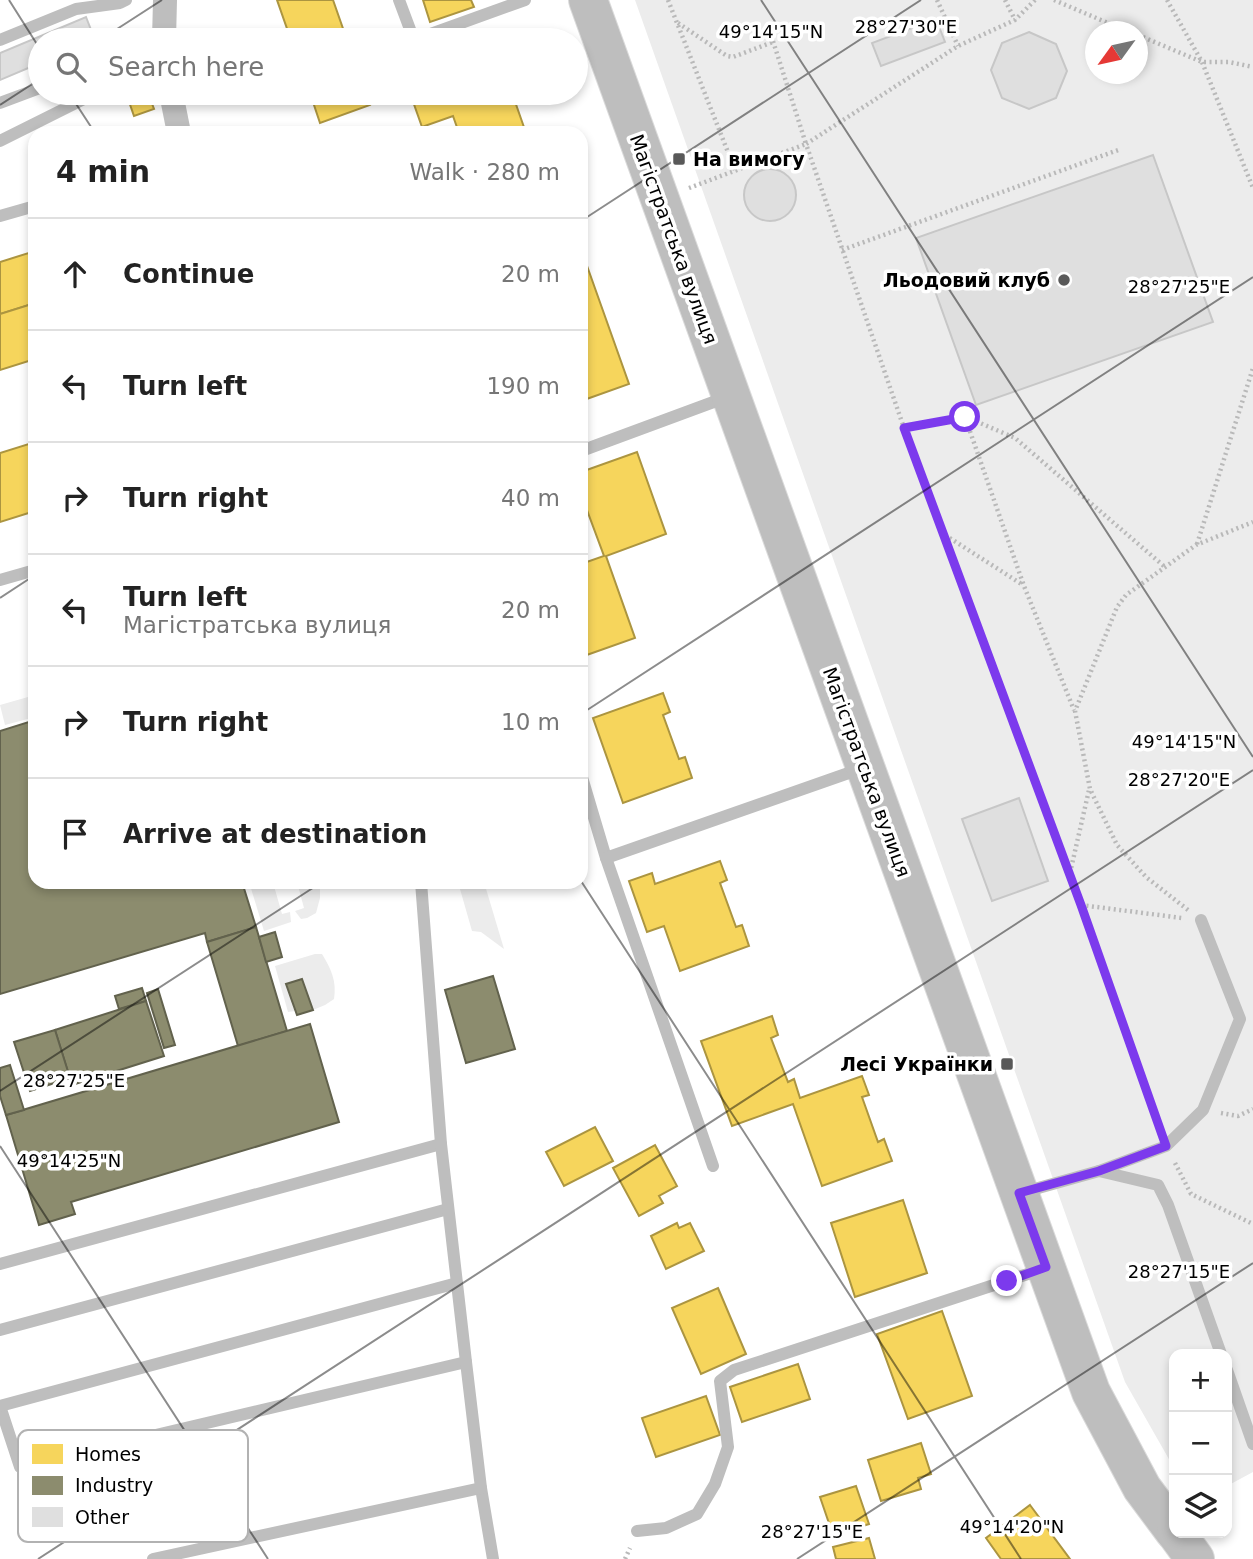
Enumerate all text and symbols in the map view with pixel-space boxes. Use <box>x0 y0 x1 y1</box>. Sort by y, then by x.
text: 28°27'30"E <box>855 16 957 37</box>
text: 49°14'15"N <box>719 21 823 42</box>
north arrow <box>1085 21 1148 84</box>
search box <box>28 28 588 105</box>
icon: search <box>52 48 90 86</box>
text: Search here <box>108 52 264 82</box>
street label: Магістратська вулиця <box>626 131 722 347</box>
place label: На вимогу <box>693 148 805 170</box>
marker: На вимогу <box>671 151 687 167</box>
text: 4 min <box>56 154 150 189</box>
text: Walk · 280 m <box>409 159 560 185</box>
icon: ahead <box>56 255 94 293</box>
text: Continue <box>123 259 254 289</box>
text: 20 m <box>501 261 560 287</box>
place label: Льодовий клуб <box>883 269 1050 291</box>
marker: Льодовий клуб <box>1056 272 1072 288</box>
text: 28°27'25"E <box>1128 276 1230 297</box>
icon: left <box>56 367 94 405</box>
text: Turn left <box>123 371 247 401</box>
text: 190 m <box>486 373 560 399</box>
route start <box>949 401 980 432</box>
icon: right <box>56 479 94 517</box>
text: Turn right <box>123 483 268 513</box>
text: 40 m <box>501 485 560 511</box>
text: Turn left <box>123 582 247 612</box>
icon: left <box>56 591 94 629</box>
text: 20 m <box>501 597 560 623</box>
text: Магістратська вулиця <box>123 612 391 638</box>
street label: Магістратська вулиця <box>819 664 915 880</box>
icon: right <box>56 703 94 741</box>
text: Turn right <box>123 707 268 737</box>
text: 10 m <box>501 709 560 735</box>
text: 49°14'15"N <box>1132 731 1236 752</box>
text: 28°27'20"E <box>1128 769 1230 790</box>
icon: arrive <box>56 815 94 853</box>
text: Arrive at destination <box>123 819 427 849</box>
place label: Лесі Українки <box>840 1053 993 1075</box>
marker: Лесі Українки <box>999 1056 1015 1072</box>
text: 28°27'25"E <box>23 1070 125 1091</box>
text: 49°14'25"N <box>17 1150 121 1171</box>
text: 28°27'15"E <box>1128 1261 1230 1282</box>
route end <box>991 1265 1022 1296</box>
map controls <box>1169 1349 1232 1538</box>
button: + <box>1169 1349 1232 1412</box>
button: − <box>1169 1412 1232 1475</box>
legend <box>18 1430 248 1542</box>
text: Homes <box>75 1443 141 1465</box>
text: Industry <box>75 1474 153 1496</box>
button: layers <box>1169 1475 1232 1538</box>
text: Other <box>75 1506 129 1528</box>
text: 49°14'20"N <box>960 1516 1064 1537</box>
text: 28°27'15"E <box>761 1521 863 1542</box>

